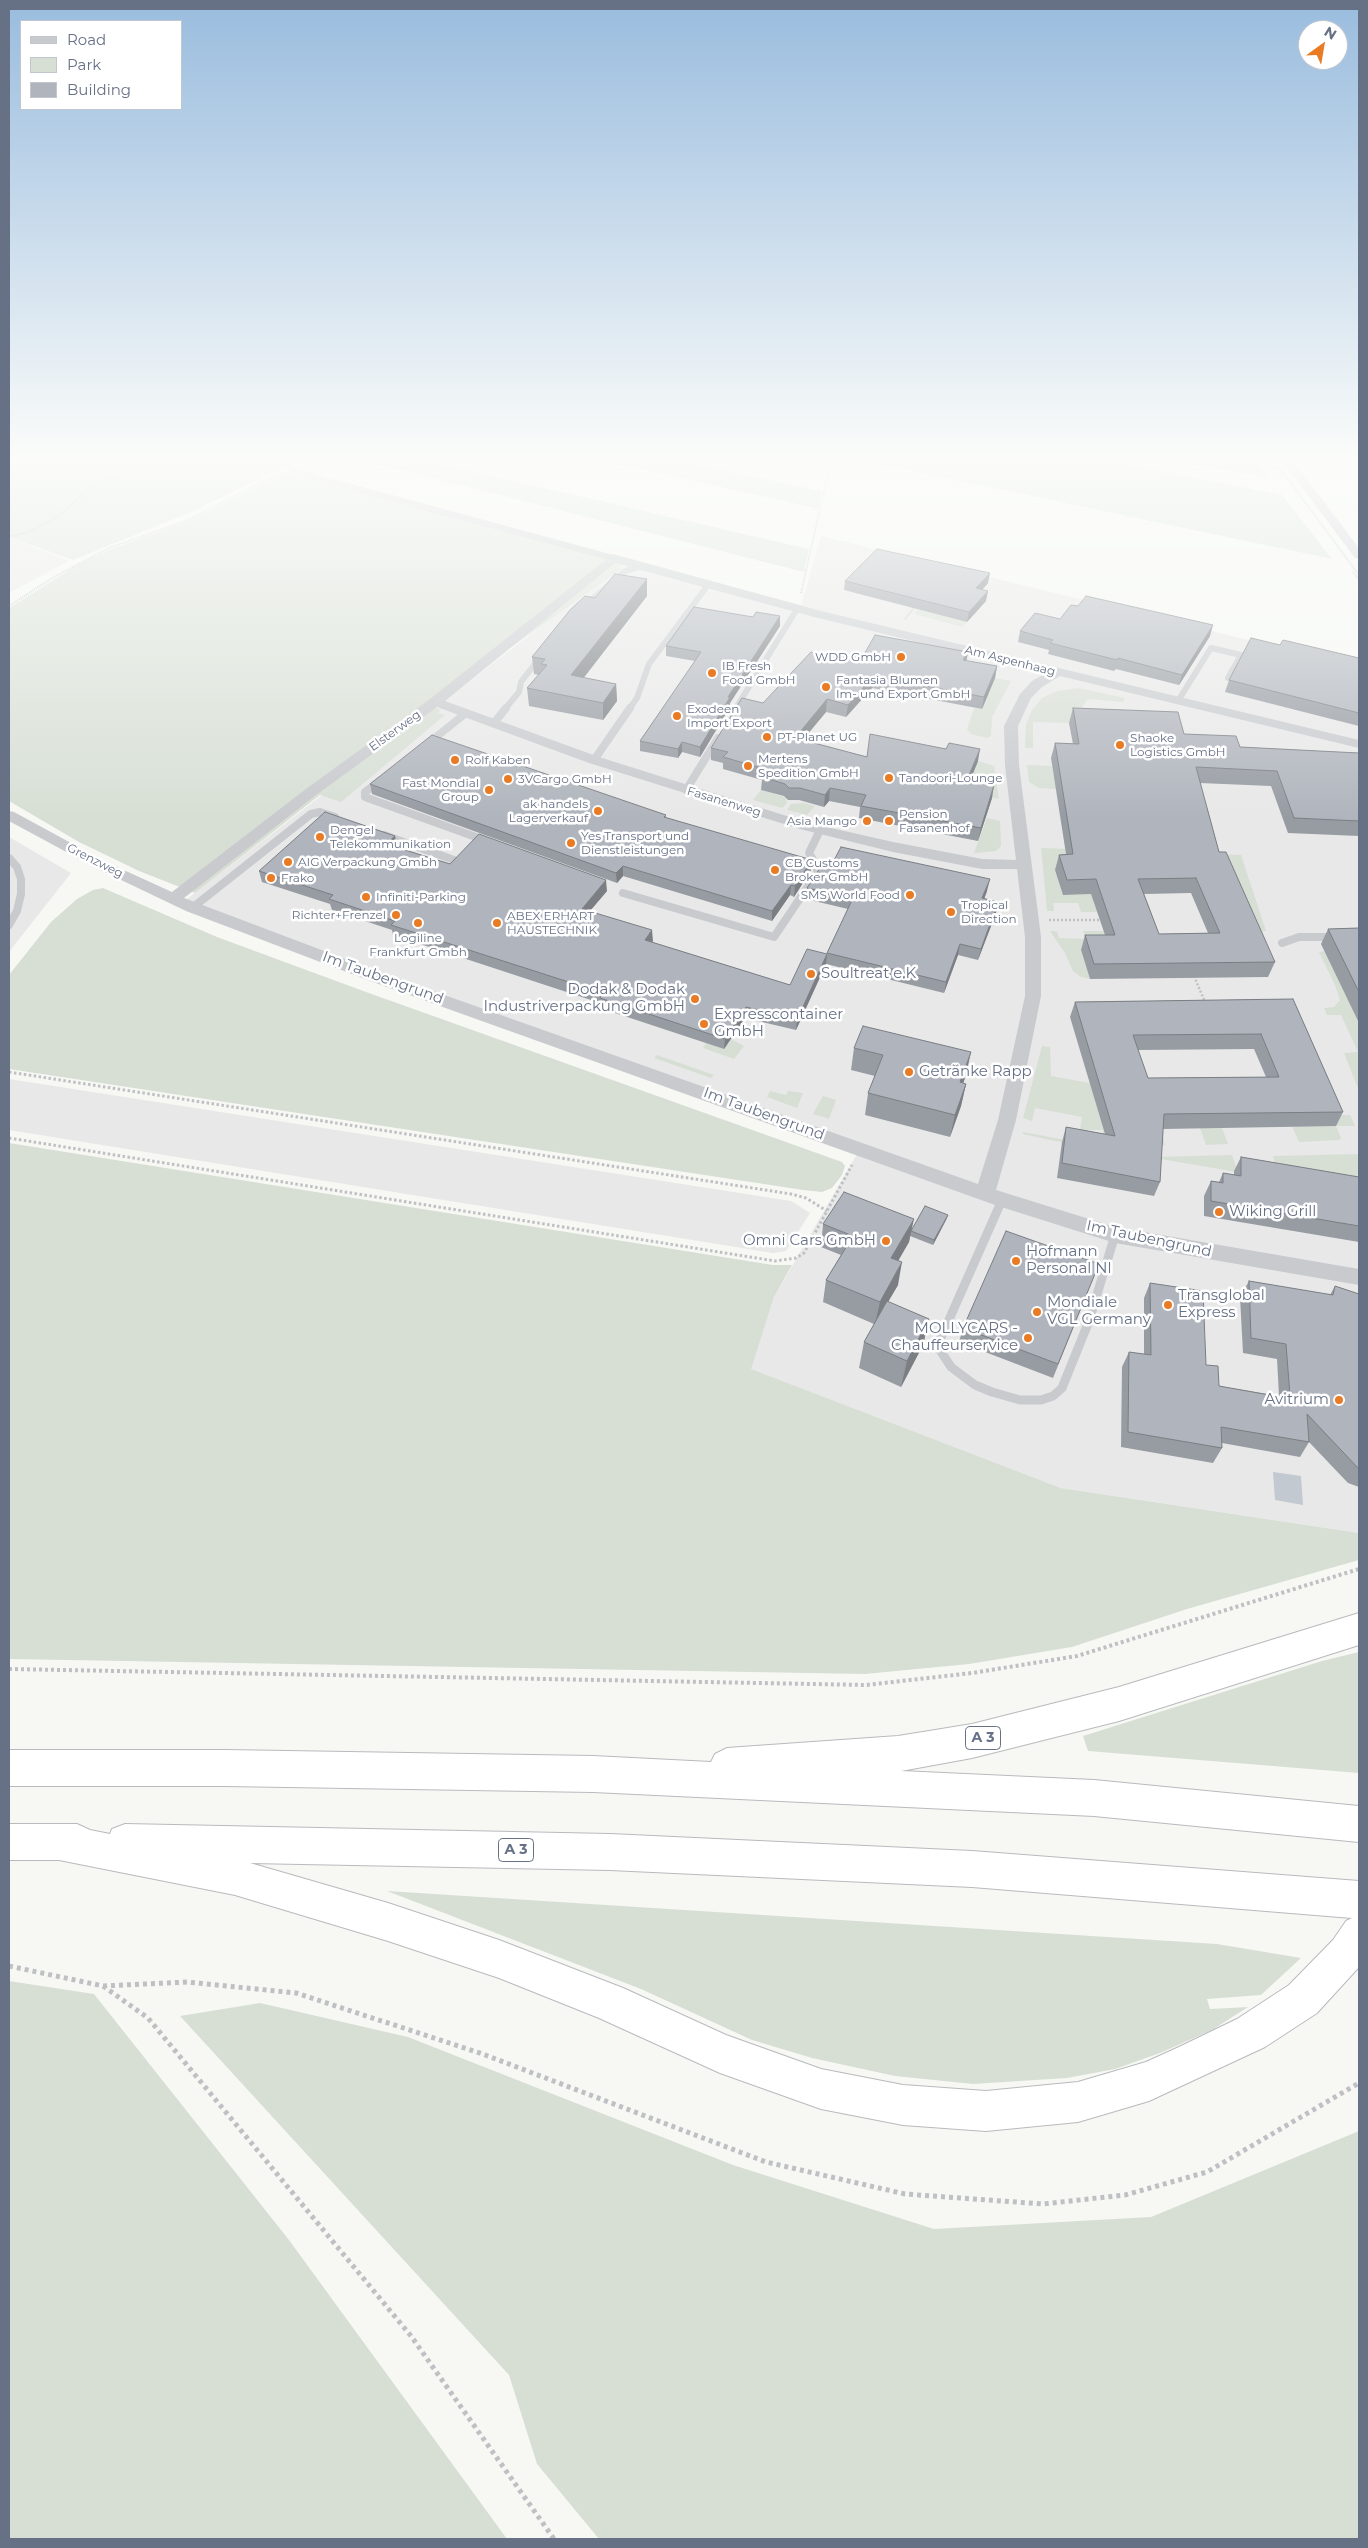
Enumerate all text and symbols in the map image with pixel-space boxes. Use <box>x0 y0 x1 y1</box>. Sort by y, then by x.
legend <box>20 20 182 110</box>
north arrow <box>1298 20 1348 70</box>
text: N <box>1321 22 1340 44</box>
text: Road <box>67 30 106 49</box>
text: Park <box>67 55 101 74</box>
text: Building <box>67 80 131 99</box>
street label: Am Aspenhaag <box>963 643 1057 679</box>
place label: WDD GmbH <box>815 650 891 664</box>
marker: WDD GmbH <box>895 651 907 663</box>
place label: IB Fresh Food GmbH <box>722 659 796 687</box>
marker: IB Fresh Food GmbH <box>706 667 718 679</box>
place label: Fantasia Blumen Im- und Export GmbH <box>836 673 970 701</box>
marker: Fantasia Blumen Im- und Export GmbH <box>820 681 832 693</box>
place label: Exodeen Import Export <box>687 702 772 730</box>
street label: Elsterweg <box>367 708 423 754</box>
marker: Exodeen Import Export <box>671 710 683 722</box>
place label: PT-Planet UG <box>777 730 857 744</box>
marker: PT-Planet UG <box>761 731 773 743</box>
place label: Shaoke Logistics GmbH <box>1130 731 1226 759</box>
marker: Shaoke Logistics GmbH <box>1114 739 1126 751</box>
place label: Mertens Spedition GmbH <box>758 752 859 780</box>
place label: Rolf Kaben <box>465 753 531 767</box>
marker: Rolf Kaben <box>449 754 461 766</box>
marker: Mertens Spedition GmbH <box>742 760 754 772</box>
place label: Tandoori-Lounge <box>899 771 1003 785</box>
place label: 3VCargo GmbH <box>518 772 612 786</box>
marker: Tandoori-Lounge <box>883 772 895 784</box>
marker: 3VCargo GmbH <box>502 773 514 785</box>
place label: Fast Mondial Group <box>402 776 479 804</box>
marker: Fast Mondial Group <box>483 784 495 796</box>
street label: Fasanenweg <box>685 784 763 820</box>
place label: ak handels Lagerverkauf <box>509 797 588 825</box>
marker: ak handels Lagerverkauf <box>592 805 604 817</box>
place label: Pension Fasanenhof <box>899 807 970 835</box>
place label: Asia Mango <box>787 814 857 828</box>
marker: Asia Mango <box>861 815 873 827</box>
marker: Pension Fasanenhof <box>883 815 895 827</box>
place label: Dengel Telekommunikation <box>330 823 451 851</box>
place label: Yes Transport und Dienstleistungen <box>581 829 689 857</box>
marker: Dengel Telekommunikation <box>314 831 326 843</box>
marker: Yes Transport und Dienstleistungen <box>565 837 577 849</box>
street label: Grenzweg <box>64 841 126 881</box>
place label: AIG Verpackung Gmbh <box>298 855 437 869</box>
marker: AIG Verpackung Gmbh <box>282 856 294 868</box>
place label: CB Customs Broker GmbH <box>785 856 868 884</box>
marker: CB Customs Broker GmbH <box>769 864 781 876</box>
place label: Frako <box>281 871 314 885</box>
marker: Frako <box>265 872 277 884</box>
place label: SMS World Food <box>801 888 900 902</box>
marker: SMS World Food <box>904 889 916 901</box>
place label: Infiniti-Parking <box>376 890 466 904</box>
marker: Infiniti-Parking <box>360 891 372 903</box>
place label: Tropical Direction <box>961 898 1017 926</box>
marker: Tropical Direction <box>945 906 957 918</box>
place label: Richter+Frenzel <box>292 908 386 922</box>
marker: Richter+Frenzel <box>390 909 402 921</box>
place label: ABEX ERHART HAUSTECHNIK <box>507 909 597 937</box>
marker: Logiline Frankfurt Gmbh <box>412 917 424 929</box>
marker: ABEX ERHART HAUSTECHNIK <box>491 917 503 929</box>
place label: Logiline Frankfurt Gmbh <box>369 931 467 959</box>
street label: Im Taubengrund <box>320 948 446 1008</box>
place label: Soultreat e.K <box>821 965 916 983</box>
marker: Soultreat e.K <box>805 968 817 980</box>
place label: Dodak & Dodak Industriverpackung GmbH <box>483 981 685 1016</box>
marker: Dodak & Dodak Industriverpackung GmbH <box>689 993 701 1005</box>
place label: Expresscontainer GmbH <box>714 1006 843 1041</box>
marker: Expresscontainer GmbH <box>698 1018 710 1030</box>
place label: Getränke Rapp <box>919 1063 1032 1081</box>
marker: Getränke Rapp <box>903 1066 915 1078</box>
street label: Im Taubengrund <box>701 1084 827 1144</box>
place label: Wiking Grill <box>1229 1203 1316 1221</box>
marker: Wiking Grill <box>1213 1206 1225 1218</box>
street label: Im Taubengrund <box>1085 1217 1213 1261</box>
place label: Omni Cars GmbH <box>743 1232 876 1250</box>
marker: Omni Cars GmbH <box>880 1235 892 1247</box>
place label: Hofmann Personal Nl <box>1026 1243 1112 1278</box>
marker: Hofmann Personal Nl <box>1010 1255 1022 1267</box>
place label: Transglobal Express <box>1178 1287 1265 1322</box>
place label: Mondiale VGL Germany <box>1047 1294 1151 1329</box>
marker: Transglobal Express <box>1162 1299 1174 1311</box>
marker: Mondiale VGL Germany <box>1031 1306 1043 1318</box>
place label: MOLLYCARS - Chauffeurservice <box>891 1320 1018 1355</box>
marker: MOLLYCARS - Chauffeurservice <box>1022 1332 1034 1344</box>
place label: Avitrium <box>1265 1391 1329 1409</box>
marker: Avitrium <box>1333 1394 1345 1406</box>
road number: A 3 <box>966 1726 1000 1750</box>
road number: A 3 <box>498 1838 534 1862</box>

